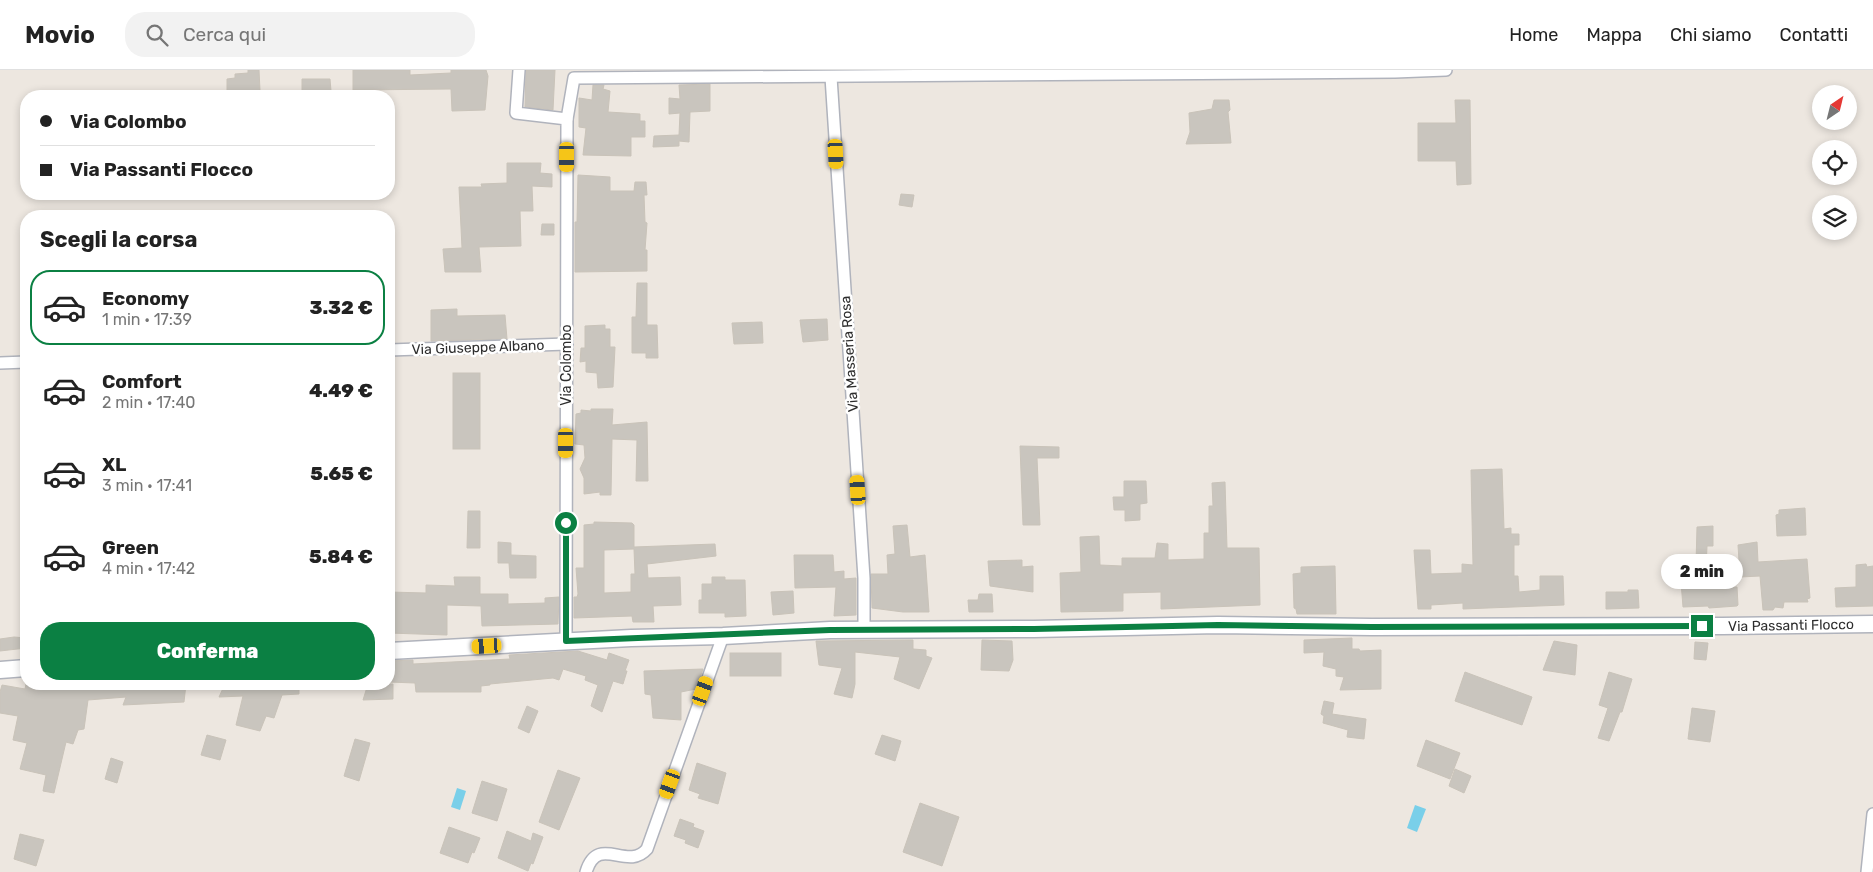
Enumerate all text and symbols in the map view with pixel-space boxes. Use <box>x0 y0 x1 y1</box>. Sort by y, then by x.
search box <box>125 12 475 57</box>
text: Movio <box>25 21 95 49</box>
icon: search <box>143 21 171 49</box>
text: Cerca qui <box>183 23 266 46</box>
text: Home <box>1509 24 1558 46</box>
text: Mappa <box>1586 24 1642 46</box>
text: Chi siamo <box>1670 24 1752 46</box>
text: Contatti <box>1780 24 1848 46</box>
north arrow <box>1812 85 1858 130</box>
map controls <box>1812 85 1857 240</box>
text: Via Colombo <box>70 110 187 133</box>
car <box>827 139 844 169</box>
button: locate <box>1812 140 1857 185</box>
car <box>559 142 574 172</box>
text: Via Passanti Flocco <box>70 158 253 181</box>
button: layers <box>1812 195 1857 240</box>
text: Scegli la corsa <box>40 226 197 253</box>
icon: car <box>42 285 87 330</box>
text: Economy <box>102 287 189 310</box>
street label: Via Masseria Rosa <box>837 295 862 413</box>
text: 3.32 € <box>309 296 373 319</box>
text: 1 min · 17:39 <box>102 310 192 329</box>
street label: Via Colombo <box>558 324 575 406</box>
street label: Via Giuseppe Albano <box>411 337 545 358</box>
icon: car <box>42 368 87 413</box>
text: Comfort <box>102 370 182 393</box>
text: 4.49 € <box>309 379 373 402</box>
text: 2 min · 17:40 <box>102 393 195 412</box>
car <box>558 428 573 458</box>
icon: car <box>42 451 87 496</box>
text: XL <box>102 453 126 476</box>
text: 5.65 € <box>310 462 373 485</box>
car <box>849 475 866 505</box>
text: 3 min · 17:41 <box>102 476 192 495</box>
route start <box>555 512 577 534</box>
icon: car <box>42 534 87 579</box>
text: Green <box>102 536 159 559</box>
text: 5.84 € <box>309 545 373 568</box>
callout: 2 min <box>1661 554 1743 588</box>
text: 4 min · 17:42 <box>102 559 195 578</box>
text: 2 min <box>1680 562 1724 581</box>
route end <box>1691 615 1713 637</box>
street label: Via Passanti Flocco <box>1728 616 1854 635</box>
button: Conferma <box>40 622 375 680</box>
car <box>471 638 502 654</box>
car <box>690 674 715 708</box>
car <box>657 767 682 801</box>

